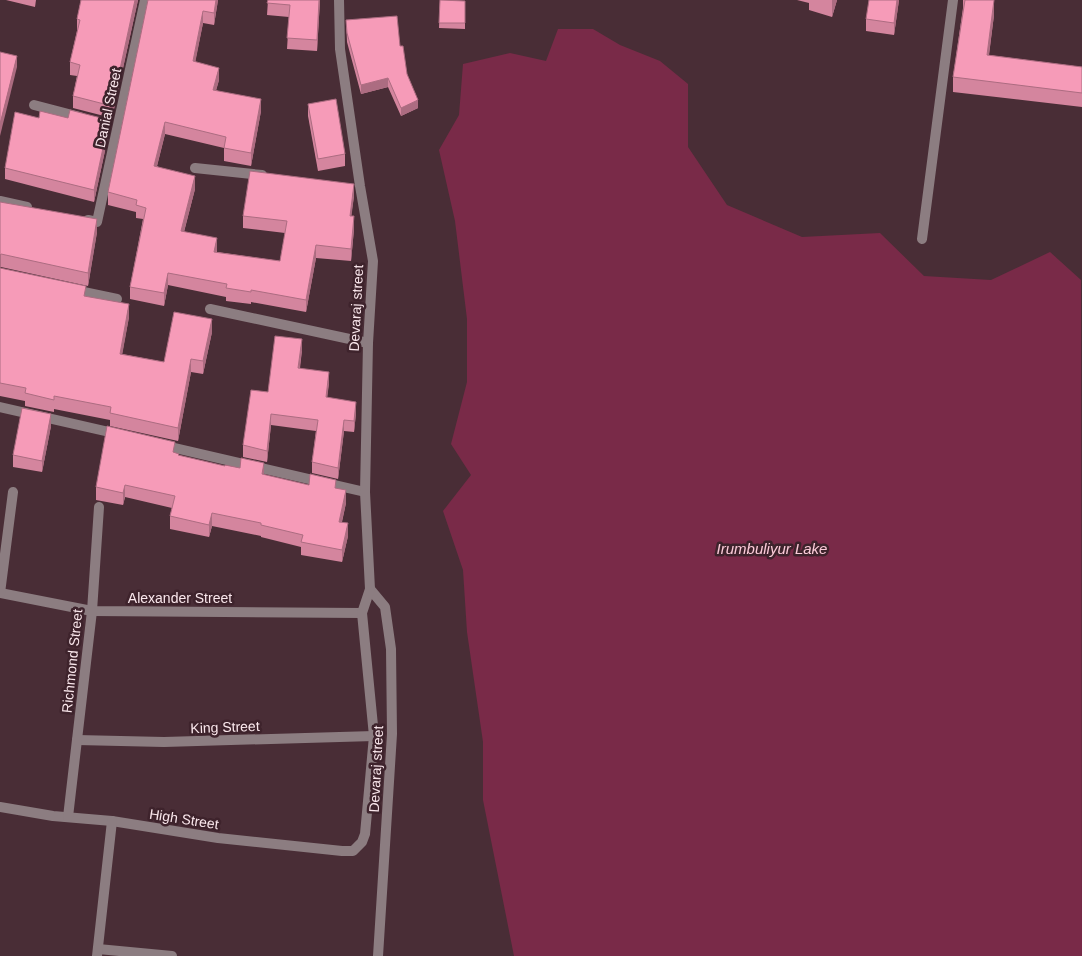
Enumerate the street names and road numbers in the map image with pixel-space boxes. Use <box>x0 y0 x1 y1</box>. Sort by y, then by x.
street label: Danial Street <box>92 67 124 149</box>
street label: Devaraj street <box>346 264 366 352</box>
street label: Alexander Street <box>128 590 232 606</box>
street label: Richmond Street <box>59 608 85 714</box>
street label: King Street <box>190 718 260 736</box>
street label: Devaraj street <box>366 725 386 813</box>
street label: High Street <box>148 806 220 832</box>

